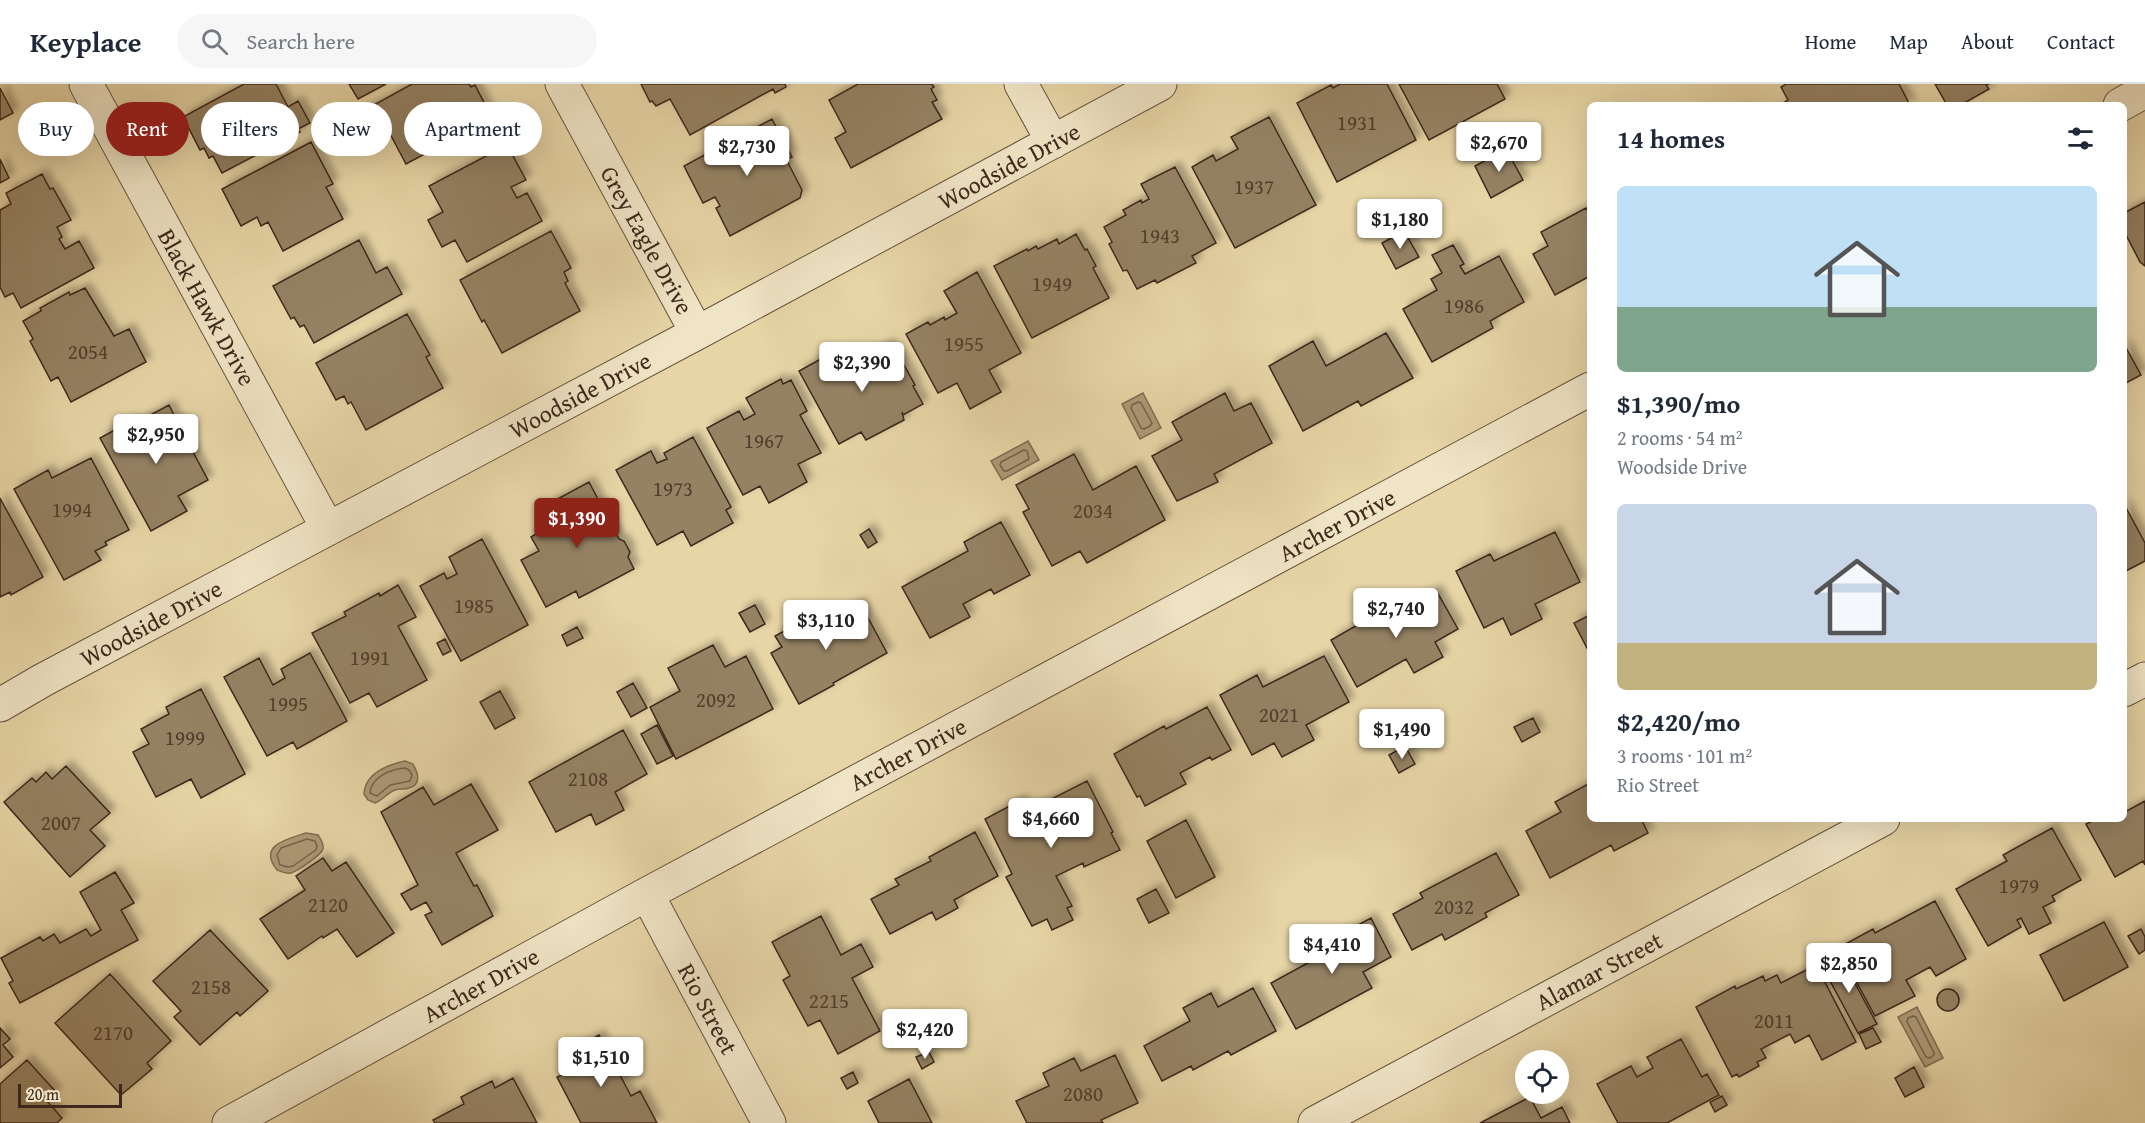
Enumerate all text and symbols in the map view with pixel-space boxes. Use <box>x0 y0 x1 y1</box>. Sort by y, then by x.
search box <box>177 14 597 68</box>
text: Keyplace <box>30 21 141 62</box>
icon: search <box>198 25 231 58</box>
text: Search here <box>246 25 355 57</box>
text: Home <box>1805 26 1856 57</box>
text: Map <box>1889 26 1928 57</box>
text: About <box>1961 26 2014 57</box>
text: Contact <box>2047 26 2115 57</box>
chip: Buy <box>18 102 94 156</box>
chip: Rent <box>106 102 189 156</box>
chip: Filters <box>201 102 299 156</box>
chip: New <box>311 102 392 156</box>
chip: Apartment <box>404 102 542 156</box>
house number: 1931 <box>1337 107 1377 138</box>
street label: Woodside Drive <box>932 114 1086 218</box>
text: 14 homes <box>1617 119 1725 158</box>
pin: $2,670 <box>1450 122 1548 173</box>
icon: filters <box>2064 122 2097 155</box>
pin: $2,730 <box>698 126 796 177</box>
text: $2,670 <box>1470 127 1528 156</box>
text: $2,730 <box>718 131 776 160</box>
street label: Grey Eagle Drive <box>592 159 702 321</box>
house number: 1937 <box>1234 171 1274 202</box>
pin: $1,180 <box>1351 199 1449 250</box>
text: $1,180 <box>1371 204 1429 233</box>
house number: 1943 <box>1140 220 1180 251</box>
street label: Black Hawk Drive <box>149 222 265 392</box>
icon: home <box>1803 225 1911 333</box>
house number: 1949 <box>1032 268 1072 299</box>
house number: 1986 <box>1444 290 1484 321</box>
house number: 1955 <box>944 328 984 359</box>
house number: 2054 <box>68 336 108 367</box>
pin: $2,390 <box>813 342 911 393</box>
street label: Woodside Drive <box>503 343 657 447</box>
text: $2,390 <box>833 347 891 376</box>
text: $1,390/mo <box>1617 384 1740 423</box>
pin: $2,950 <box>107 414 205 465</box>
text: $2,950 <box>127 419 185 448</box>
text: 2 rooms · 54 m² <box>1617 423 1743 452</box>
house number: 1967 <box>744 425 784 456</box>
text: Woodside Drive <box>1617 452 1747 481</box>
house number: 1973 <box>653 473 693 504</box>
street label: Archer Drive <box>1272 479 1402 571</box>
house number: 1994 <box>52 494 92 525</box>
house number: 2034 <box>1073 495 1113 526</box>
pin: $1,390 <box>528 498 626 549</box>
text: $1,390 <box>548 503 606 532</box>
icon: home <box>1803 543 1911 651</box>
street label: Woodside Drive <box>74 571 228 675</box>
pin: $2,740 <box>1347 588 1445 639</box>
house number: 1985 <box>454 590 494 621</box>
text: $2,740 <box>1367 593 1425 622</box>
pin: $3,110 <box>777 600 875 651</box>
text: $3,110 <box>797 605 855 634</box>
house number: 1991 <box>350 642 390 673</box>
house number: 2092 <box>696 684 736 715</box>
house number: 1995 <box>268 688 308 719</box>
house number: 2021 <box>1259 699 1299 730</box>
text: $2,420/mo <box>1617 702 1740 741</box>
street label: Archer Drive <box>843 708 973 800</box>
pin: $1,490 <box>1353 709 1451 760</box>
text: $1,490 <box>1373 714 1431 743</box>
house number: 1999 <box>165 722 205 753</box>
text: 3 rooms · 101 m² <box>1617 741 1752 770</box>
house number: 2108 <box>568 763 608 794</box>
text: Rio Street <box>1617 770 1699 799</box>
pin: $4,660 <box>1002 798 1100 849</box>
text: $4,660 <box>1022 803 1080 832</box>
house number: 2007 <box>41 807 81 838</box>
house number: 1979 <box>1999 870 2039 901</box>
house number: 2120 <box>308 889 348 920</box>
house number: 2032 <box>1434 891 1474 922</box>
street label: Alamar Street <box>1529 923 1669 1019</box>
pin: $4,410 <box>1283 924 1381 975</box>
text: $4,410 <box>1303 929 1361 958</box>
street label: Archer Drive <box>416 939 546 1031</box>
pin: $2,850 <box>1800 943 1898 994</box>
text: $2,850 <box>1820 948 1878 977</box>
street label: Rio Street <box>669 957 747 1061</box>
house number: 2158 <box>191 971 231 1002</box>
house number: 2215 <box>809 985 849 1016</box>
house number: 2011 <box>1754 1005 1794 1036</box>
pin: $2,420 <box>876 1009 974 1060</box>
text: $2,420 <box>896 1014 954 1043</box>
house number: 2170 <box>93 1017 133 1048</box>
pin: $1,510 <box>552 1037 650 1088</box>
text: $1,510 <box>572 1042 630 1071</box>
map controls <box>1515 1050 1569 1104</box>
button: locate <box>1515 1050 1569 1104</box>
house number: 2080 <box>1063 1078 1103 1109</box>
scale bar <box>18 1081 122 1108</box>
text: 20 m <box>27 1082 59 1106</box>

